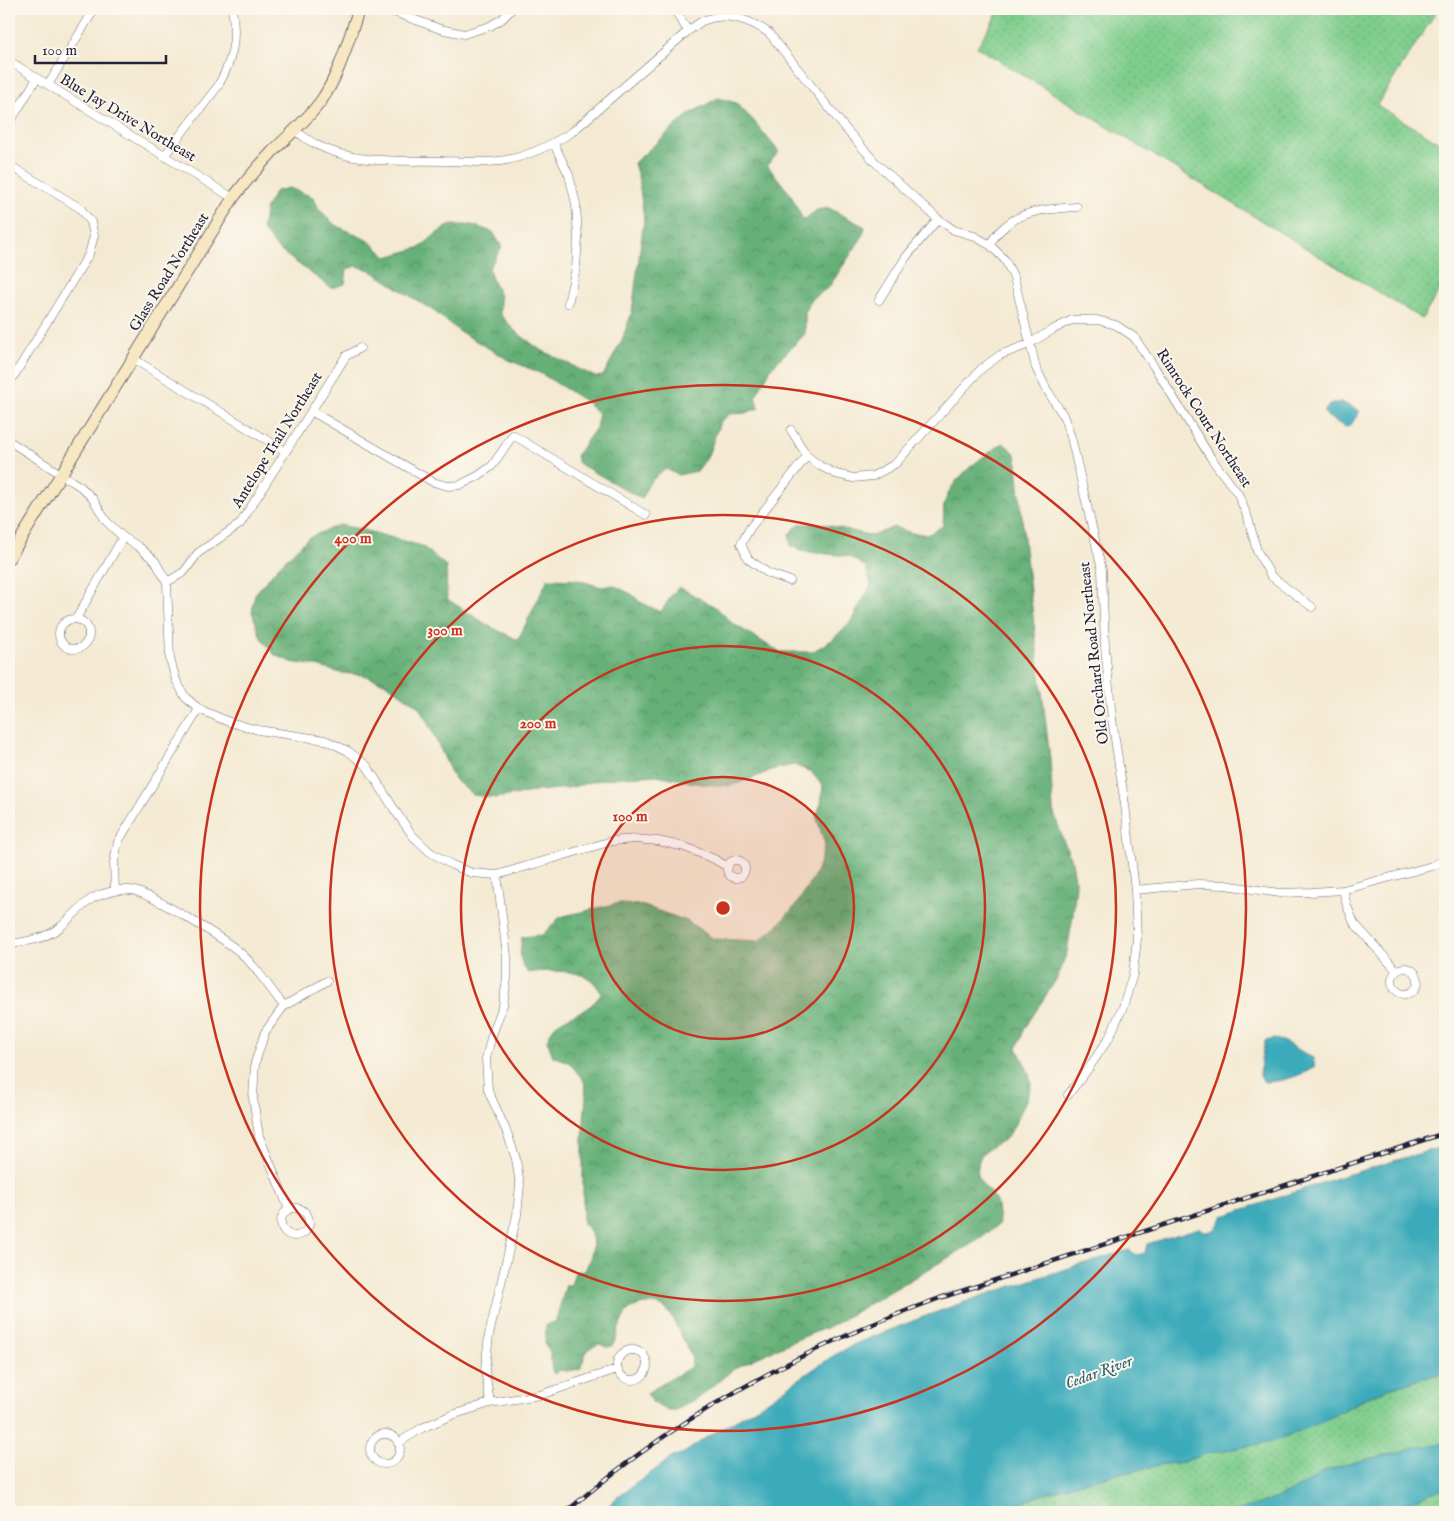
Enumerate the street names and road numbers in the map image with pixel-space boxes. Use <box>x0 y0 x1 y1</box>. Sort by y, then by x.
street label: Blue Jay Drive Northeast <box>56 70 200 166</box>
street label: Glass Road Northeast <box>125 209 213 335</box>
street label: Rimrock Court Northeast <box>1152 345 1256 491</box>
street label: Antelope Trail Northeast <box>227 369 327 512</box>
street label: Old Orchard Road Northeast <box>1075 561 1113 745</box>

